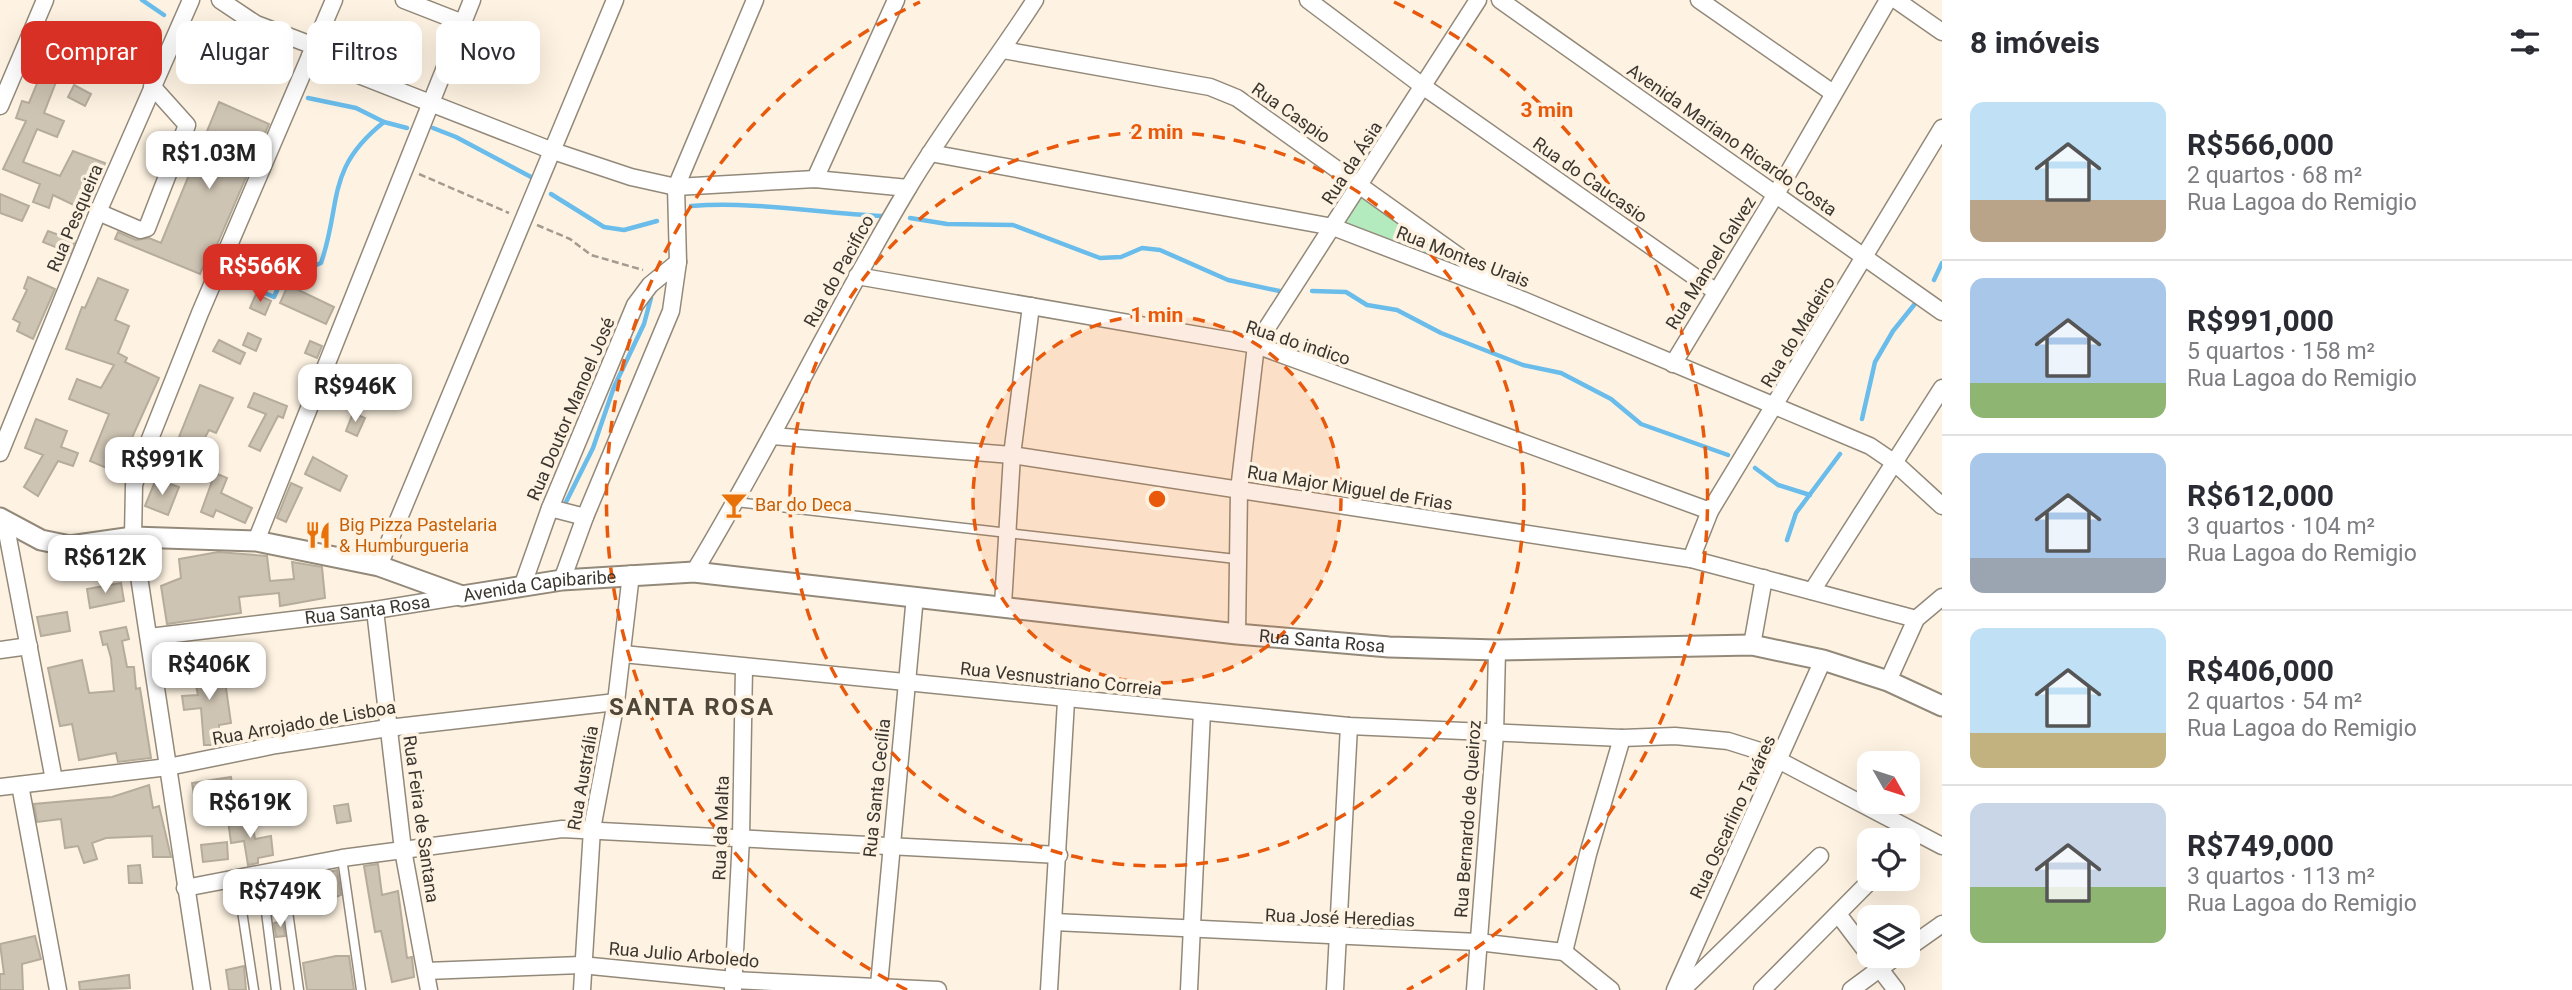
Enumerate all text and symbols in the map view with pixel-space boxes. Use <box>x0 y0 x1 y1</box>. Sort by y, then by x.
chip: Comprar <box>21 21 162 84</box>
chip: Alugar <box>176 21 293 84</box>
chip: Filtros <box>307 21 422 84</box>
chip: Novo <box>436 21 540 84</box>
icon: filters <box>2506 23 2544 61</box>
text: 8 imóveis <box>1970 25 2100 60</box>
street label: Avenida Mariano Ricardo Costa <box>1623 59 1841 220</box>
street label: Rua Caspio <box>1248 78 1335 147</box>
text: 3 min <box>1521 98 1573 122</box>
street label: Rua da Ásia <box>1317 117 1386 208</box>
text: 2 min <box>1131 120 1183 144</box>
text: R$566,000 <box>2187 127 2334 162</box>
icon: home <box>2026 130 2110 214</box>
pin: R$1.03M <box>144 132 274 191</box>
street label: Rua do Caucasio <box>1529 132 1651 227</box>
text: R$1.03M <box>162 140 256 167</box>
street label: Rua Pesqueira <box>42 161 107 275</box>
text: 2 quartos · 68 m² <box>2187 162 2362 189</box>
text: Rua Lagoa do Remigio <box>2187 189 2417 216</box>
street label: Rua Manoel Galvez <box>1661 192 1760 333</box>
street label: Rua do Pacifico <box>799 211 878 330</box>
street label: Rua Montes Urais <box>1393 221 1533 292</box>
pin: R$566K <box>203 244 317 304</box>
text: R$566K <box>219 253 301 280</box>
street label: Rua do Madeiro <box>1756 272 1839 391</box>
text: 1 min <box>1131 303 1183 327</box>
text: R$991,000 <box>2187 303 2334 338</box>
icon: home <box>2026 306 2110 390</box>
street label: Rua Doutor Manoel José <box>522 314 619 504</box>
street label: Rua do indico <box>1243 316 1353 369</box>
text: 5 quartos · 158 m² <box>2187 338 2375 365</box>
pin: R$946K <box>298 364 412 424</box>
text: Rua Lagoa do Remigio <box>2187 365 2417 392</box>
text: R$946K <box>314 373 396 400</box>
pin: R$991K <box>105 438 219 497</box>
text: R$991K <box>121 446 203 473</box>
street label: Rua Major Miguel de Frias <box>1246 461 1454 514</box>
text: R$612,000 <box>2187 478 2334 513</box>
icon: home <box>2026 481 2110 565</box>
centre of rings <box>1145 487 1169 511</box>
bar icon: Bar do Deca <box>719 490 749 520</box>
place label: Bar do Deca <box>755 494 852 515</box>
text: 3 quartos · 104 m² <box>2187 513 2375 540</box>
place label: Big Pizza Pastelaria & Humburgueria <box>339 514 497 556</box>
restaurant icon: Big Pizza Pastelaria & Humburgueria <box>303 520 333 550</box>
pin: R$612K <box>48 536 162 595</box>
text: Rua Lagoa do Remigio <box>2187 540 2417 567</box>
text: R$612K <box>64 544 146 571</box>
street label: Avenida Capibaribe <box>461 566 617 606</box>
street label: Rua Santa Rosa <box>303 590 431 628</box>
street label: Rua Santa Rosa <box>1258 625 1386 657</box>
pin: R$406K <box>152 642 266 702</box>
text: R$406K <box>168 651 250 678</box>
text: R$406,000 <box>2187 653 2334 688</box>
icon: home <box>2026 656 2110 740</box>
street label: Rua Vesnustriano Correia <box>959 657 1163 700</box>
text: 2 quartos · 54 m² <box>2187 688 2362 715</box>
district label: SANTA ROSA <box>609 693 775 721</box>
street label: Rua Arrojado de Lisboa <box>211 696 397 749</box>
text: Rua Lagoa do Remigio <box>2187 715 2417 742</box>
street label: Rua Santa Cecília <box>859 717 894 858</box>
street label: Rua Bernardo de Queiroz <box>1450 719 1485 918</box>
street label: Rua Austrália <box>563 724 602 832</box>
street label: Rua Oscarlino Taváres <box>1685 732 1780 902</box>
street label: Rua Feira de Santana <box>399 734 444 904</box>
north arrow <box>1857 751 1920 814</box>
map controls <box>1857 751 1920 968</box>
street label: Rua da Malta <box>708 775 733 881</box>
pin: R$619K <box>193 780 307 840</box>
text: R$619K <box>209 789 291 816</box>
button: locate <box>1857 828 1920 891</box>
text: R$749,000 <box>2187 828 2334 863</box>
icon: home <box>2026 831 2110 915</box>
text: 3 quartos · 113 m² <box>2187 863 2375 890</box>
pin: R$749K <box>223 870 337 929</box>
text: R$749K <box>239 878 321 905</box>
text: Rua Lagoa do Remigio <box>2187 890 2417 917</box>
street label: Rua José Heredias <box>1265 904 1415 931</box>
button: layers <box>1857 905 1920 968</box>
street label: Rua Julio Arboledo <box>608 937 760 972</box>

